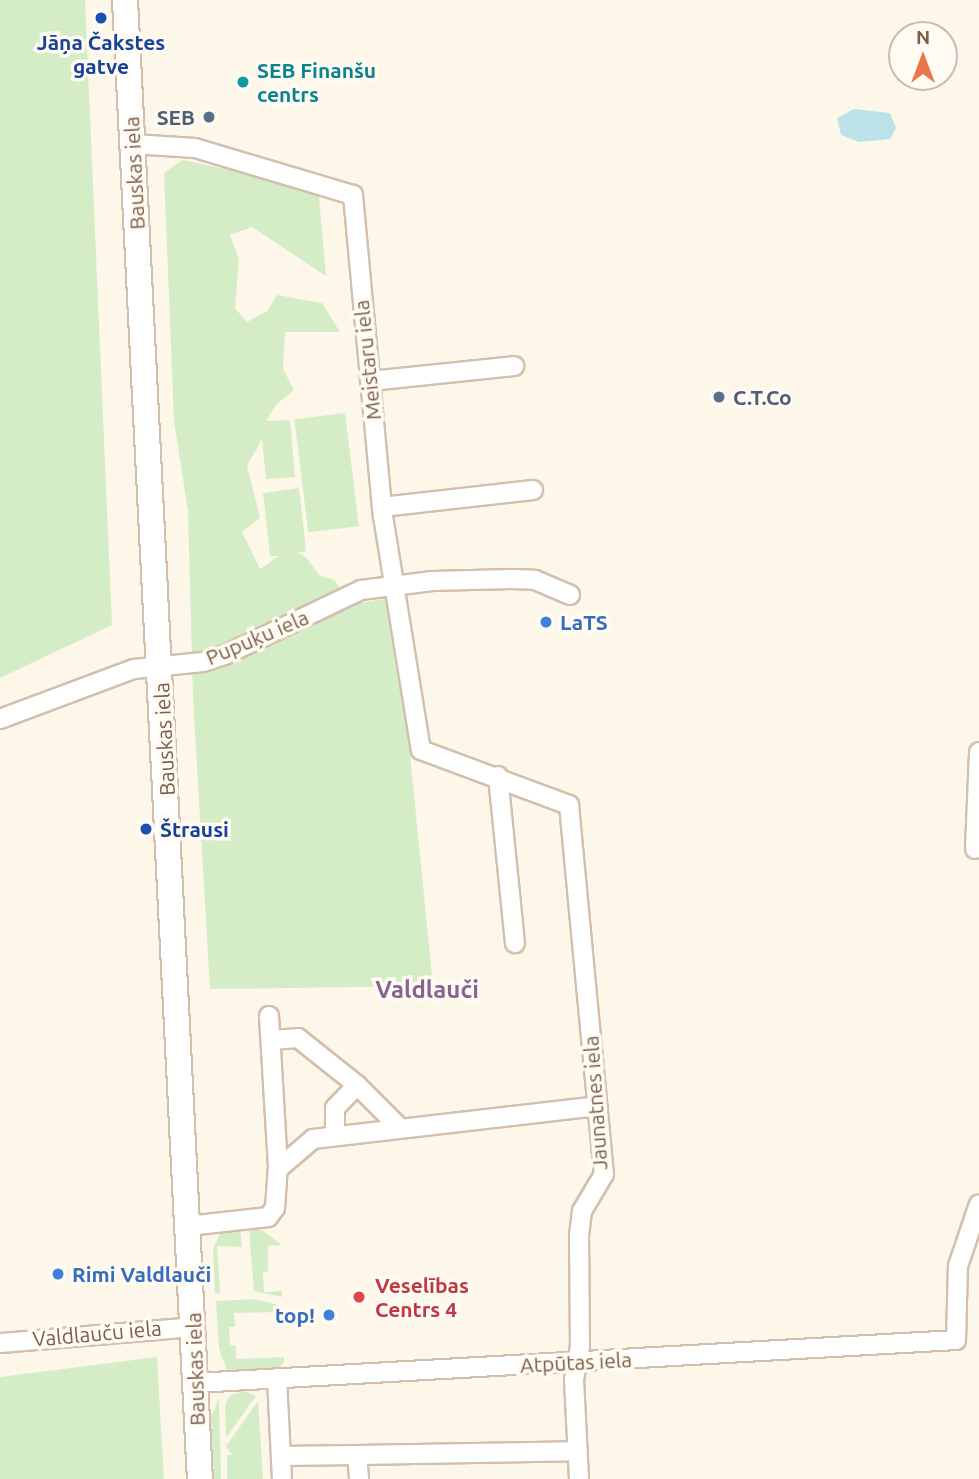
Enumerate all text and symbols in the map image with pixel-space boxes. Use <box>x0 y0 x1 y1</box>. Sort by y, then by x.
marker: Jāņa Čakstes gatve <box>93 10 109 26</box>
north arrow <box>888 21 958 91</box>
text: N <box>916 26 930 48</box>
place label: Jāņa Čakstes gatve <box>37 29 165 79</box>
place label: SEB Finanšu centrs <box>257 57 376 107</box>
marker: SEB Finanšu centrs <box>235 74 251 90</box>
place label: SEB <box>157 104 195 130</box>
marker: SEB <box>201 109 217 125</box>
street label: Bauskas iela <box>118 116 150 230</box>
street label: Meistaru iela <box>348 299 386 421</box>
place label: C.T.Co <box>733 384 792 410</box>
marker: C.T.Co <box>711 389 727 405</box>
street label: Pupuķu iela <box>202 604 312 670</box>
place label: LaTS <box>560 609 608 635</box>
marker: LaTS <box>538 614 554 630</box>
street label: Bauskas iela <box>148 682 180 796</box>
place label: Štrausi <box>160 816 229 842</box>
marker: Štrausi <box>138 821 154 837</box>
district label: Valdlauči <box>375 976 479 1004</box>
street label: Jaunatnes iela <box>578 1035 612 1171</box>
place label: Rimi Valdlauči <box>72 1261 211 1287</box>
marker: Rimi Valdlauči <box>50 1266 66 1282</box>
place label: Veselības Centrs 4 <box>375 1272 469 1322</box>
marker: Veselības Centrs 4 <box>349 1287 369 1307</box>
place label: top! <box>275 1302 315 1328</box>
marker: top! <box>321 1307 337 1323</box>
street label: Bauskas iela <box>180 1312 210 1426</box>
street label: Valdlauču iela <box>31 1315 163 1351</box>
street label: Atpūtas iela <box>519 1346 633 1378</box>

